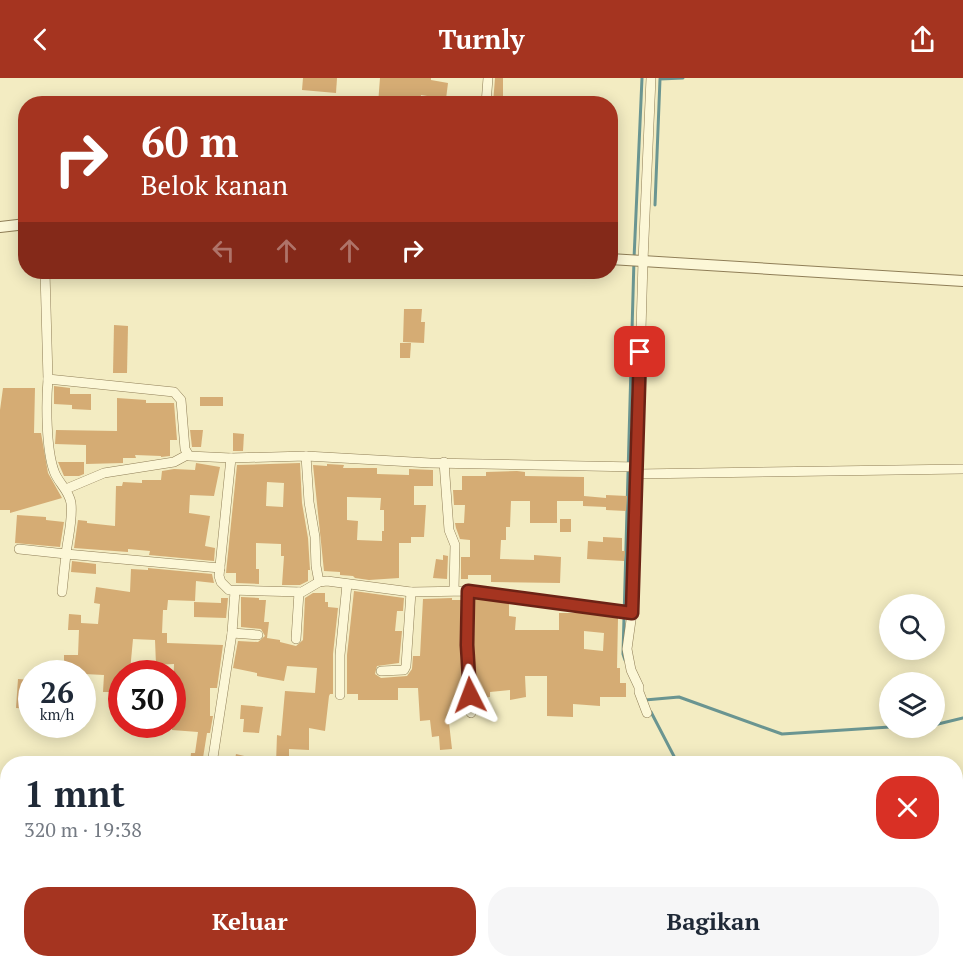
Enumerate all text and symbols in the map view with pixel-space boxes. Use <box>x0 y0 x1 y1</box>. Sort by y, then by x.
text: Turnly <box>438 21 525 57</box>
icon: back <box>24 23 57 56</box>
icon: share <box>906 23 939 56</box>
text: 60 m <box>141 113 239 169</box>
icon: right <box>42 120 120 198</box>
text: Belok kanan <box>141 167 288 203</box>
icon: left <box>207 234 240 267</box>
icon: ahead <box>270 234 303 267</box>
icon: ahead <box>333 234 366 267</box>
icon: right <box>396 234 429 267</box>
pin <box>614 326 665 377</box>
icon: arrive <box>623 335 656 368</box>
map controls <box>879 594 945 738</box>
button: search <box>879 594 945 660</box>
speed limit sign: 30 <box>108 660 186 738</box>
position arrow <box>438 663 502 727</box>
text: 26 <box>40 672 74 712</box>
button: layers <box>879 672 945 738</box>
text: km/h <box>40 704 74 724</box>
text: 1 mnt <box>24 770 125 817</box>
button: close <box>876 776 939 839</box>
text: 320 m · 19:38 <box>24 816 142 843</box>
button: Keluar <box>24 887 476 956</box>
button: Bagikan <box>488 887 939 956</box>

